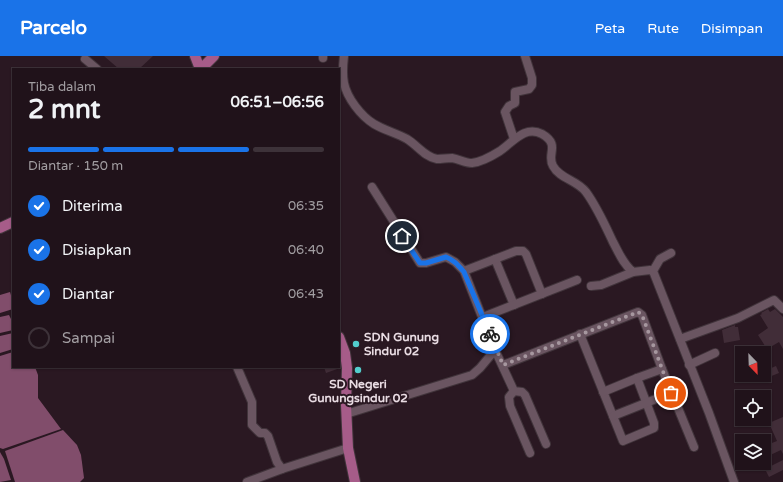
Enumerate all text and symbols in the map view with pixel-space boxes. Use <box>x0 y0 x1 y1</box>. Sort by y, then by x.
text: Parcelo <box>20 17 87 39</box>
text: Peta <box>595 20 625 37</box>
text: Rute <box>647 20 679 37</box>
text: Disimpan <box>701 20 763 37</box>
text: Tiba dalam <box>28 79 96 95</box>
text: 06:51–06:56 <box>231 93 324 111</box>
text: 2 mnt <box>28 94 100 125</box>
text: Diantar · 150 m <box>28 158 123 174</box>
icon: check <box>28 195 50 217</box>
text: Diterima <box>62 197 123 215</box>
text: 06:35 <box>288 198 324 214</box>
pin <box>385 219 419 253</box>
icon: home <box>391 225 413 247</box>
icon: check <box>28 239 50 261</box>
text: Disiapkan <box>62 241 131 259</box>
text: 06:40 <box>288 242 324 258</box>
icon: check <box>28 283 50 305</box>
text: Diantar <box>62 285 114 303</box>
text: 06:43 <box>288 286 324 302</box>
courier <box>470 314 510 354</box>
icon: bike <box>479 323 501 345</box>
text: Sampai <box>62 329 115 347</box>
place label: SDN Gunung Sindur 02 <box>364 330 439 358</box>
marker: SDN Gunung Sindur 02 <box>351 339 361 349</box>
north arrow <box>735 346 771 382</box>
map controls <box>735 346 771 470</box>
marker: SD Negeri Gunungsindur 02 <box>353 365 363 375</box>
pin <box>654 376 688 410</box>
place label: SD Negeri Gunungsindur 02 <box>308 377 408 406</box>
icon: bag <box>660 382 682 404</box>
button: locate <box>735 390 771 426</box>
button: layers <box>735 434 771 470</box>

